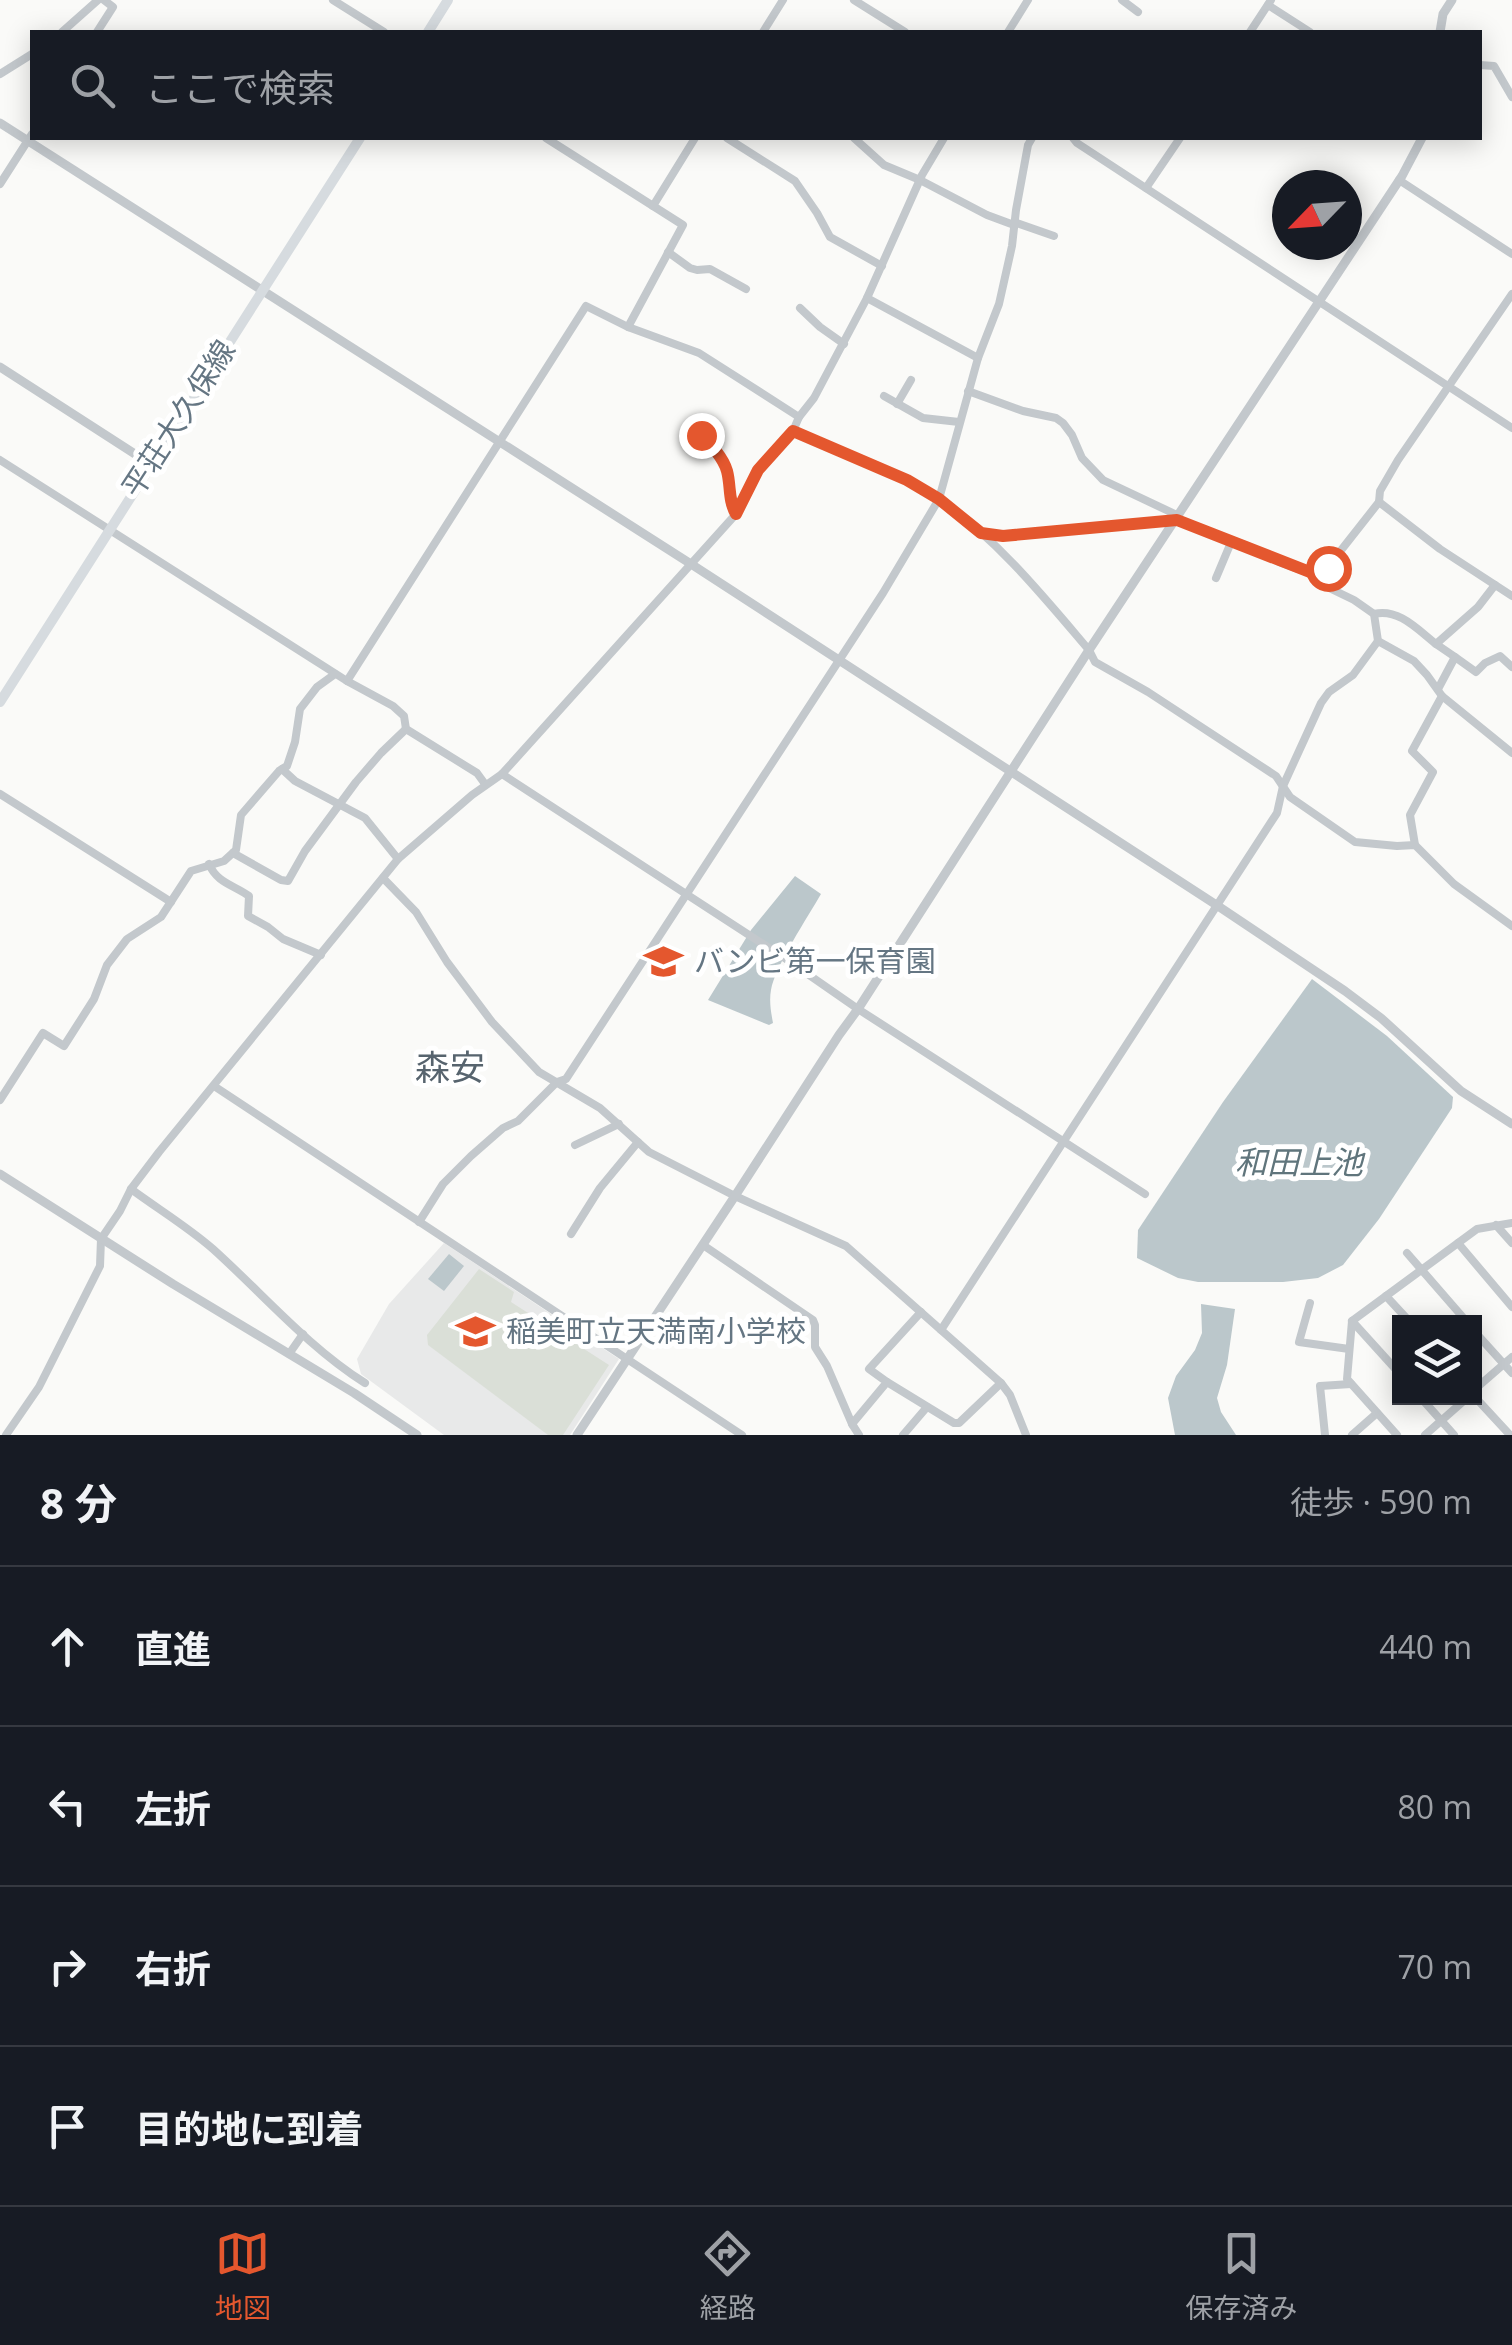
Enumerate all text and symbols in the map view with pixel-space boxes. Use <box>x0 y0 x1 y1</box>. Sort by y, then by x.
search box <box>30 30 1482 140</box>
icon: search <box>65 58 120 113</box>
text: ここで検索 <box>145 61 335 113</box>
north arrow <box>1272 170 1362 260</box>
street label: 平荘大久保線 <box>112 332 244 505</box>
route end <box>679 413 725 459</box>
route start <box>1306 546 1352 592</box>
place label: バンビ第一保育園 <box>694 940 936 981</box>
school or university icon: バンビ第一保育園 <box>643 941 685 983</box>
district label: 森安 <box>415 1043 485 1090</box>
water label: 和田上池 <box>1235 1140 1366 1183</box>
place label: 稲美町立天満南小学校 <box>506 1310 806 1351</box>
school or university icon: 稲美町立天満南小学校 <box>455 1311 497 1353</box>
map controls <box>1392 1315 1482 1405</box>
button: layers <box>1392 1315 1482 1405</box>
text: 8 分 <box>40 1474 117 1531</box>
text: 徒歩 · 590 m <box>1290 1480 1472 1523</box>
icon: ahead <box>40 1619 95 1674</box>
text: 直進 <box>135 1622 211 1674</box>
text: 440 m <box>1379 1625 1472 1668</box>
icon: left <box>40 1779 95 1834</box>
text: 左折 <box>135 1782 211 1834</box>
text: 80 m <box>1397 1785 1472 1828</box>
icon: right <box>40 1939 95 1994</box>
text: 右折 <box>135 1942 211 1994</box>
text: 70 m <box>1397 1945 1472 1988</box>
icon: arrive <box>40 2099 95 2154</box>
text: 目的地に到着 <box>135 2102 363 2154</box>
tab: 地図 <box>215 2226 271 2326</box>
tab: 経路 <box>700 2226 756 2326</box>
tab: 保存済み <box>1185 2226 1297 2326</box>

